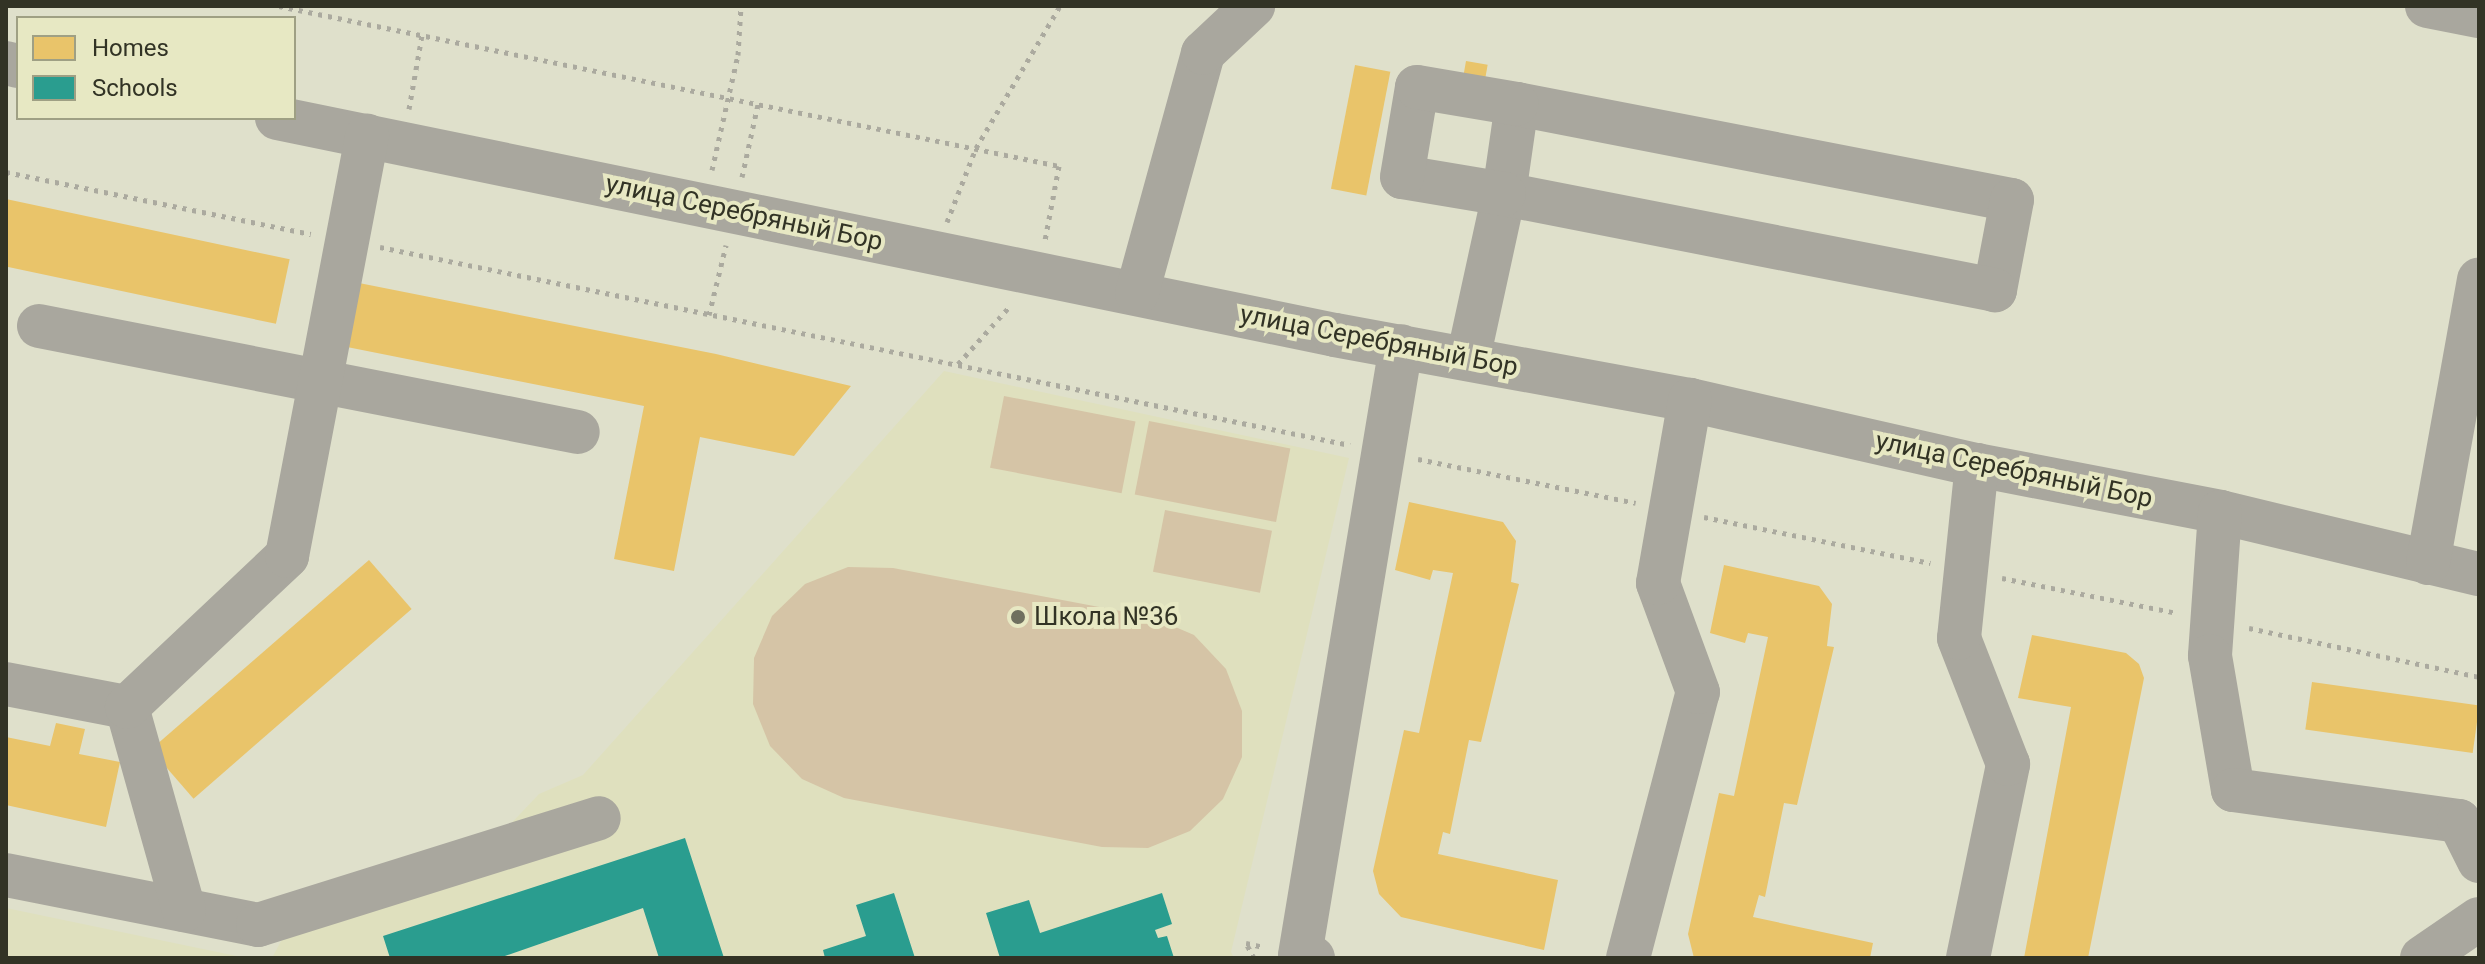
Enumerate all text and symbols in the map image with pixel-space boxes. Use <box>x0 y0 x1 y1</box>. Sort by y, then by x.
legend <box>16 16 296 120</box>
text: Homes <box>92 34 169 62</box>
text: Schools <box>92 74 178 102</box>
street label: улица Серебряный Бор <box>603 168 885 258</box>
street label: улица Серебряный Бор <box>1237 299 1521 383</box>
street label: улица Серебряный Бор <box>1873 425 2155 515</box>
place label: Школа №36 <box>1034 601 1178 633</box>
marker: Школа №36 <box>1009 608 1027 626</box>

